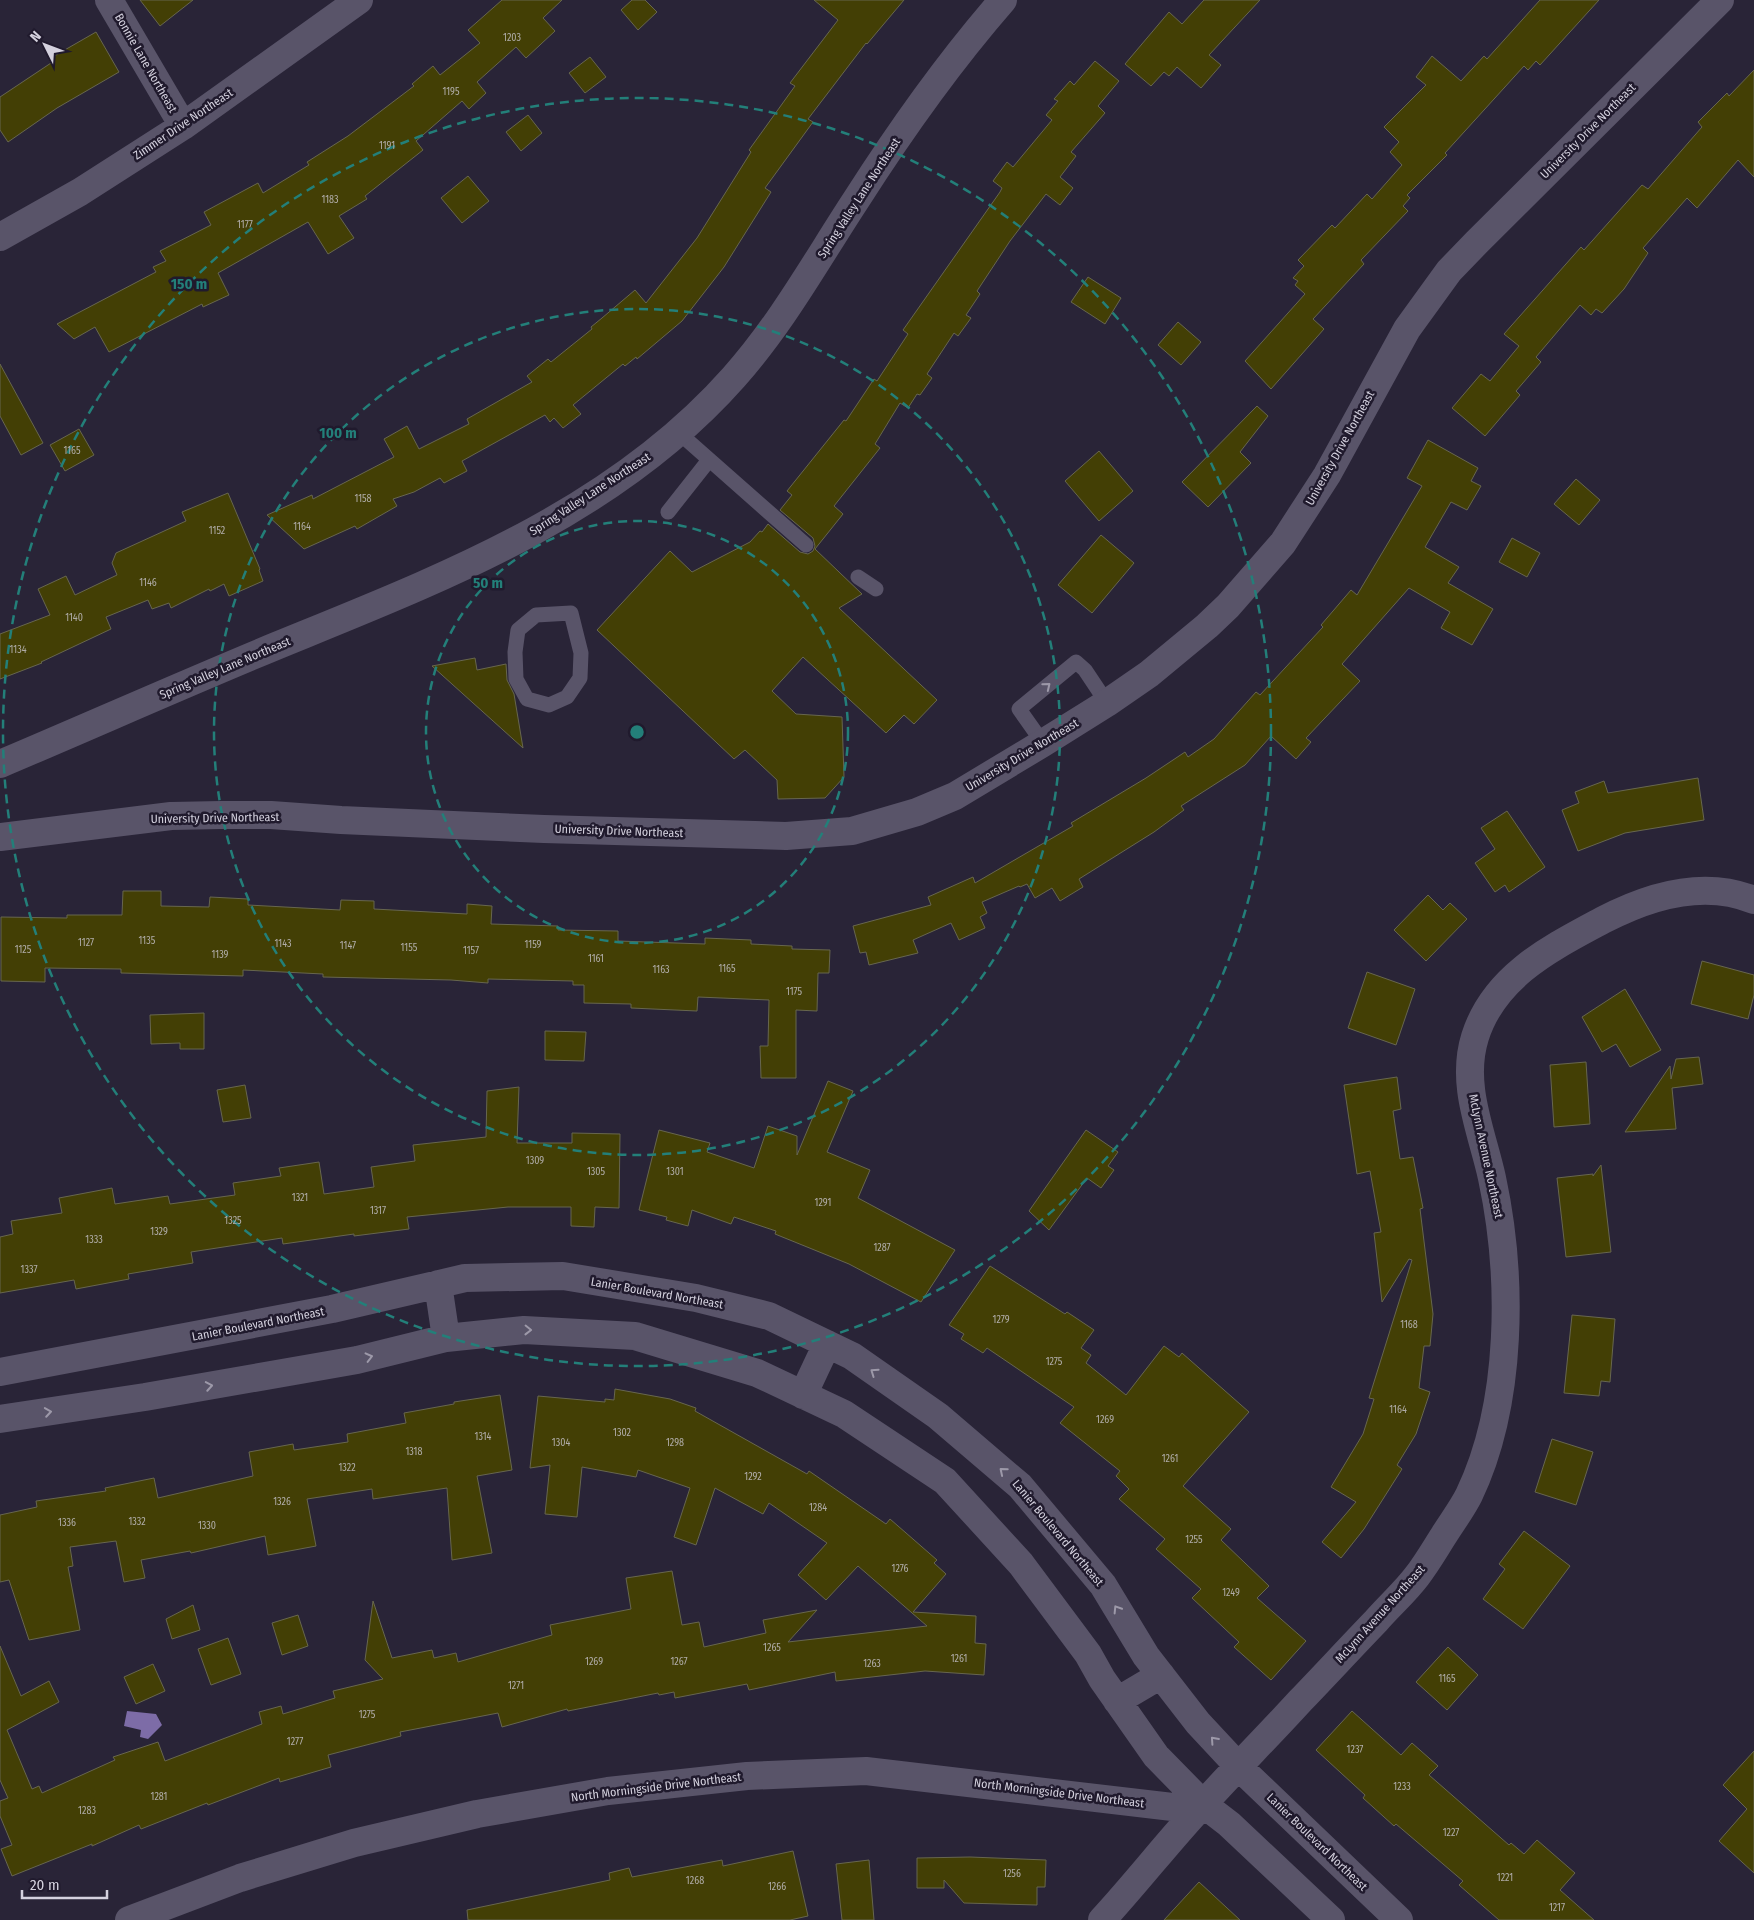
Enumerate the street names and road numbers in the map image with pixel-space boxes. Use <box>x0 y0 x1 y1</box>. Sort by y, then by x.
street label: Bonnie Lane Northeast <box>112 11 180 115</box>
street label: University Drive Northeast <box>1538 80 1639 181</box>
street label: Zimmer Drive Northeast <box>131 85 235 163</box>
street label: Spring Valley Lane Northeast <box>815 135 903 261</box>
street label: University Drive Northeast <box>1303 388 1377 508</box>
street label: Spring Valley Lane Northeast <box>527 450 653 538</box>
street label: Spring Valley Lane Northeast <box>157 634 293 702</box>
street label: University Drive Northeast <box>963 716 1081 794</box>
street label: University Drive Northeast <box>150 810 280 826</box>
street label: University Drive Northeast <box>554 822 684 840</box>
street label: McLynn Avenue Northeast <box>1466 1093 1506 1219</box>
street label: Lanier Boulevard Northeast <box>590 1274 724 1312</box>
street label: Lanier Boulevard Northeast <box>191 1304 325 1344</box>
street label: Lanier Boulevard Northeast <box>1009 1477 1107 1589</box>
street label: McLynn Avenue Northeast <box>1332 1562 1428 1666</box>
street label: North Morningside Drive Northeast <box>570 1770 742 1804</box>
street label: North Morningside Drive Northeast <box>973 1776 1145 1810</box>
street label: Lanier Boulevard Northeast <box>1264 1790 1370 1894</box>

